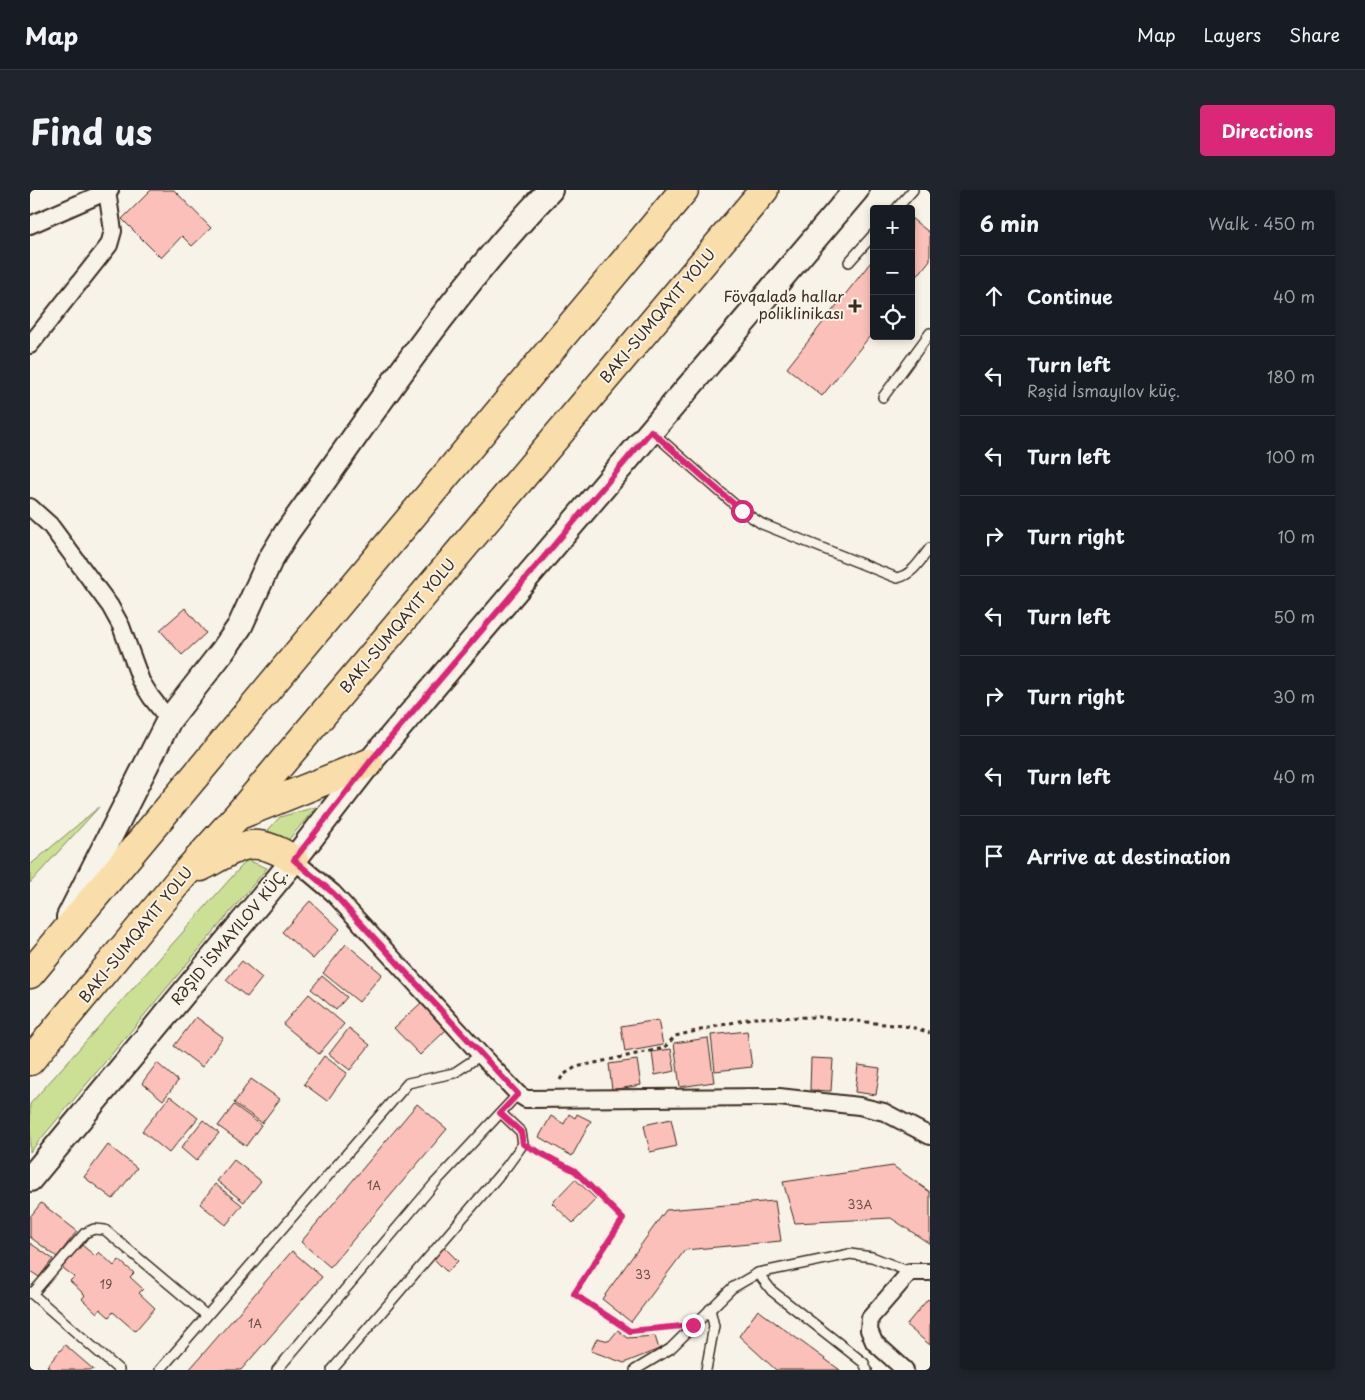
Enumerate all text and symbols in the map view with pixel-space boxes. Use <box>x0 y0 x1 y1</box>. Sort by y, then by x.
text: Map <box>25 17 78 53</box>
text: Map <box>1137 21 1176 48</box>
text: Layers <box>1204 21 1261 48</box>
text: Share <box>1289 21 1340 48</box>
text: Find us <box>30 104 152 157</box>
button: Directions <box>1200 105 1335 156</box>
map controls <box>870 205 915 340</box>
button: + <box>870 205 915 250</box>
text: 6 min <box>980 207 1039 239</box>
text: Walk · 450 m <box>1209 211 1315 235</box>
street label: BAKI-SUMQAYIT YOLU <box>594 243 720 387</box>
button: − <box>870 250 915 295</box>
icon: ahead <box>980 282 1008 310</box>
text: Continue <box>1027 282 1113 310</box>
place label: Fövqaladə hallar poliklinikası <box>723 284 844 324</box>
text: 40 m <box>1273 284 1315 308</box>
button: locate <box>870 295 915 340</box>
marker: Fövqaladə hallar poliklinikası <box>848 299 862 313</box>
text: Turn left <box>1027 350 1111 378</box>
icon: left <box>980 362 1008 390</box>
text: 180 m <box>1267 364 1315 388</box>
text: Rəşid İsmayılov küç. <box>1027 378 1180 402</box>
icon: left <box>980 442 1008 470</box>
text: Turn left <box>1027 442 1111 470</box>
text: 100 m <box>1266 444 1315 468</box>
route start <box>731 500 754 523</box>
icon: right <box>980 522 1008 550</box>
text: Turn right <box>1027 522 1125 550</box>
text: 10 m <box>1278 524 1315 548</box>
street label: BAKI-SUMQAYIT YOLU <box>334 553 460 697</box>
icon: left <box>980 602 1008 630</box>
text: Turn left <box>1027 602 1111 630</box>
text: 50 m <box>1274 604 1315 628</box>
icon: right <box>980 682 1008 710</box>
text: Turn right <box>1027 682 1125 710</box>
text: 30 m <box>1273 684 1315 708</box>
icon: left <box>980 762 1008 790</box>
text: Turn left <box>1027 762 1111 790</box>
text: 40 m <box>1273 764 1315 788</box>
icon: arrive <box>980 842 1008 870</box>
text: Arrive at destination <box>1027 842 1231 870</box>
street label: BAKI-SUMQAYIT YOLU <box>73 861 197 1007</box>
street label: RƏŞID İSMAYILOV KÜÇ. <box>165 863 293 1009</box>
house number: 1A <box>367 1176 381 1194</box>
house number: 33A <box>848 1195 872 1213</box>
house number: 33 <box>635 1265 651 1283</box>
house number: 19 <box>100 1275 112 1293</box>
house number: 1A <box>248 1314 262 1332</box>
route end <box>682 1314 705 1337</box>

